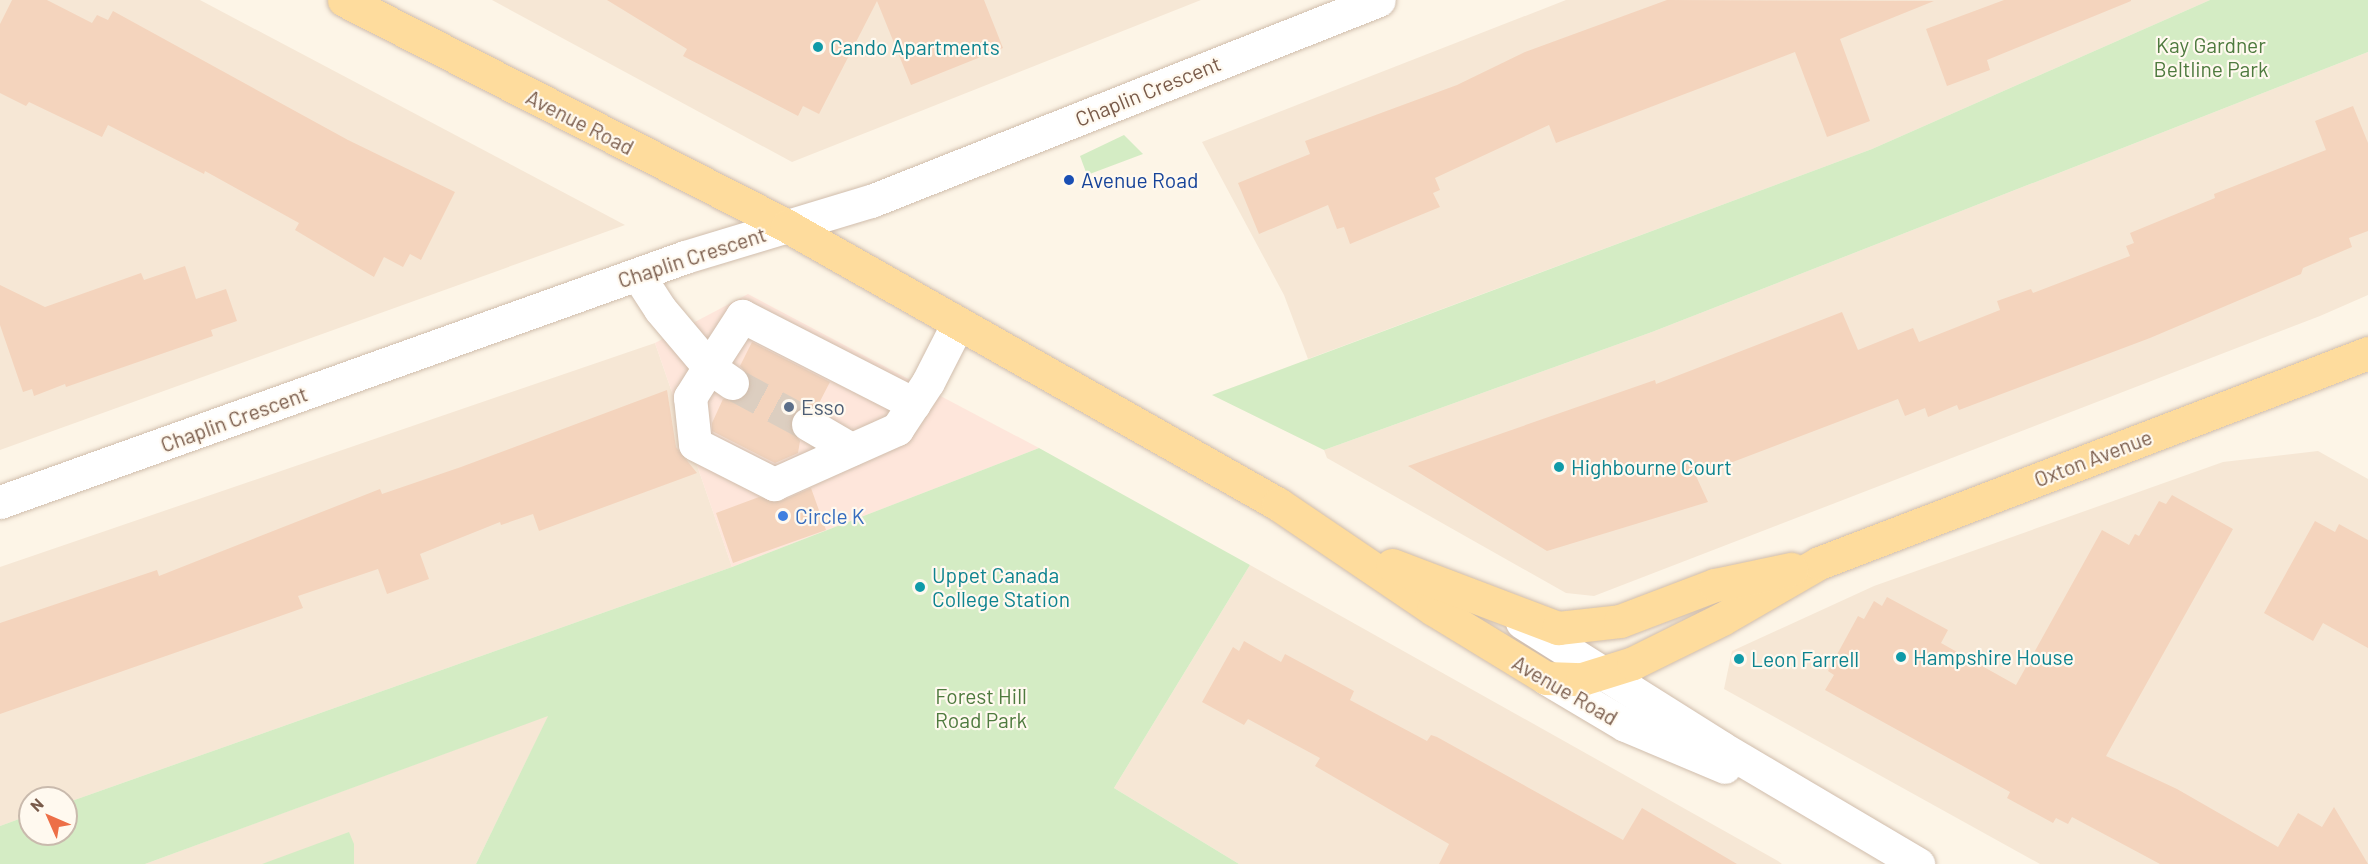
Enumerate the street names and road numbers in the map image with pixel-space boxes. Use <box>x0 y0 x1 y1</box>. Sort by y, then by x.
street label: Chaplin Crescent <box>1072 50 1224 132</box>
street label: Avenue Road <box>522 84 638 160</box>
street label: Chaplin Crescent <box>615 221 769 293</box>
street label: Chaplin Crescent <box>157 381 311 457</box>
street label: Oxton Avenue <box>2031 424 2155 492</box>
street label: Avenue Road <box>1508 650 1622 730</box>

